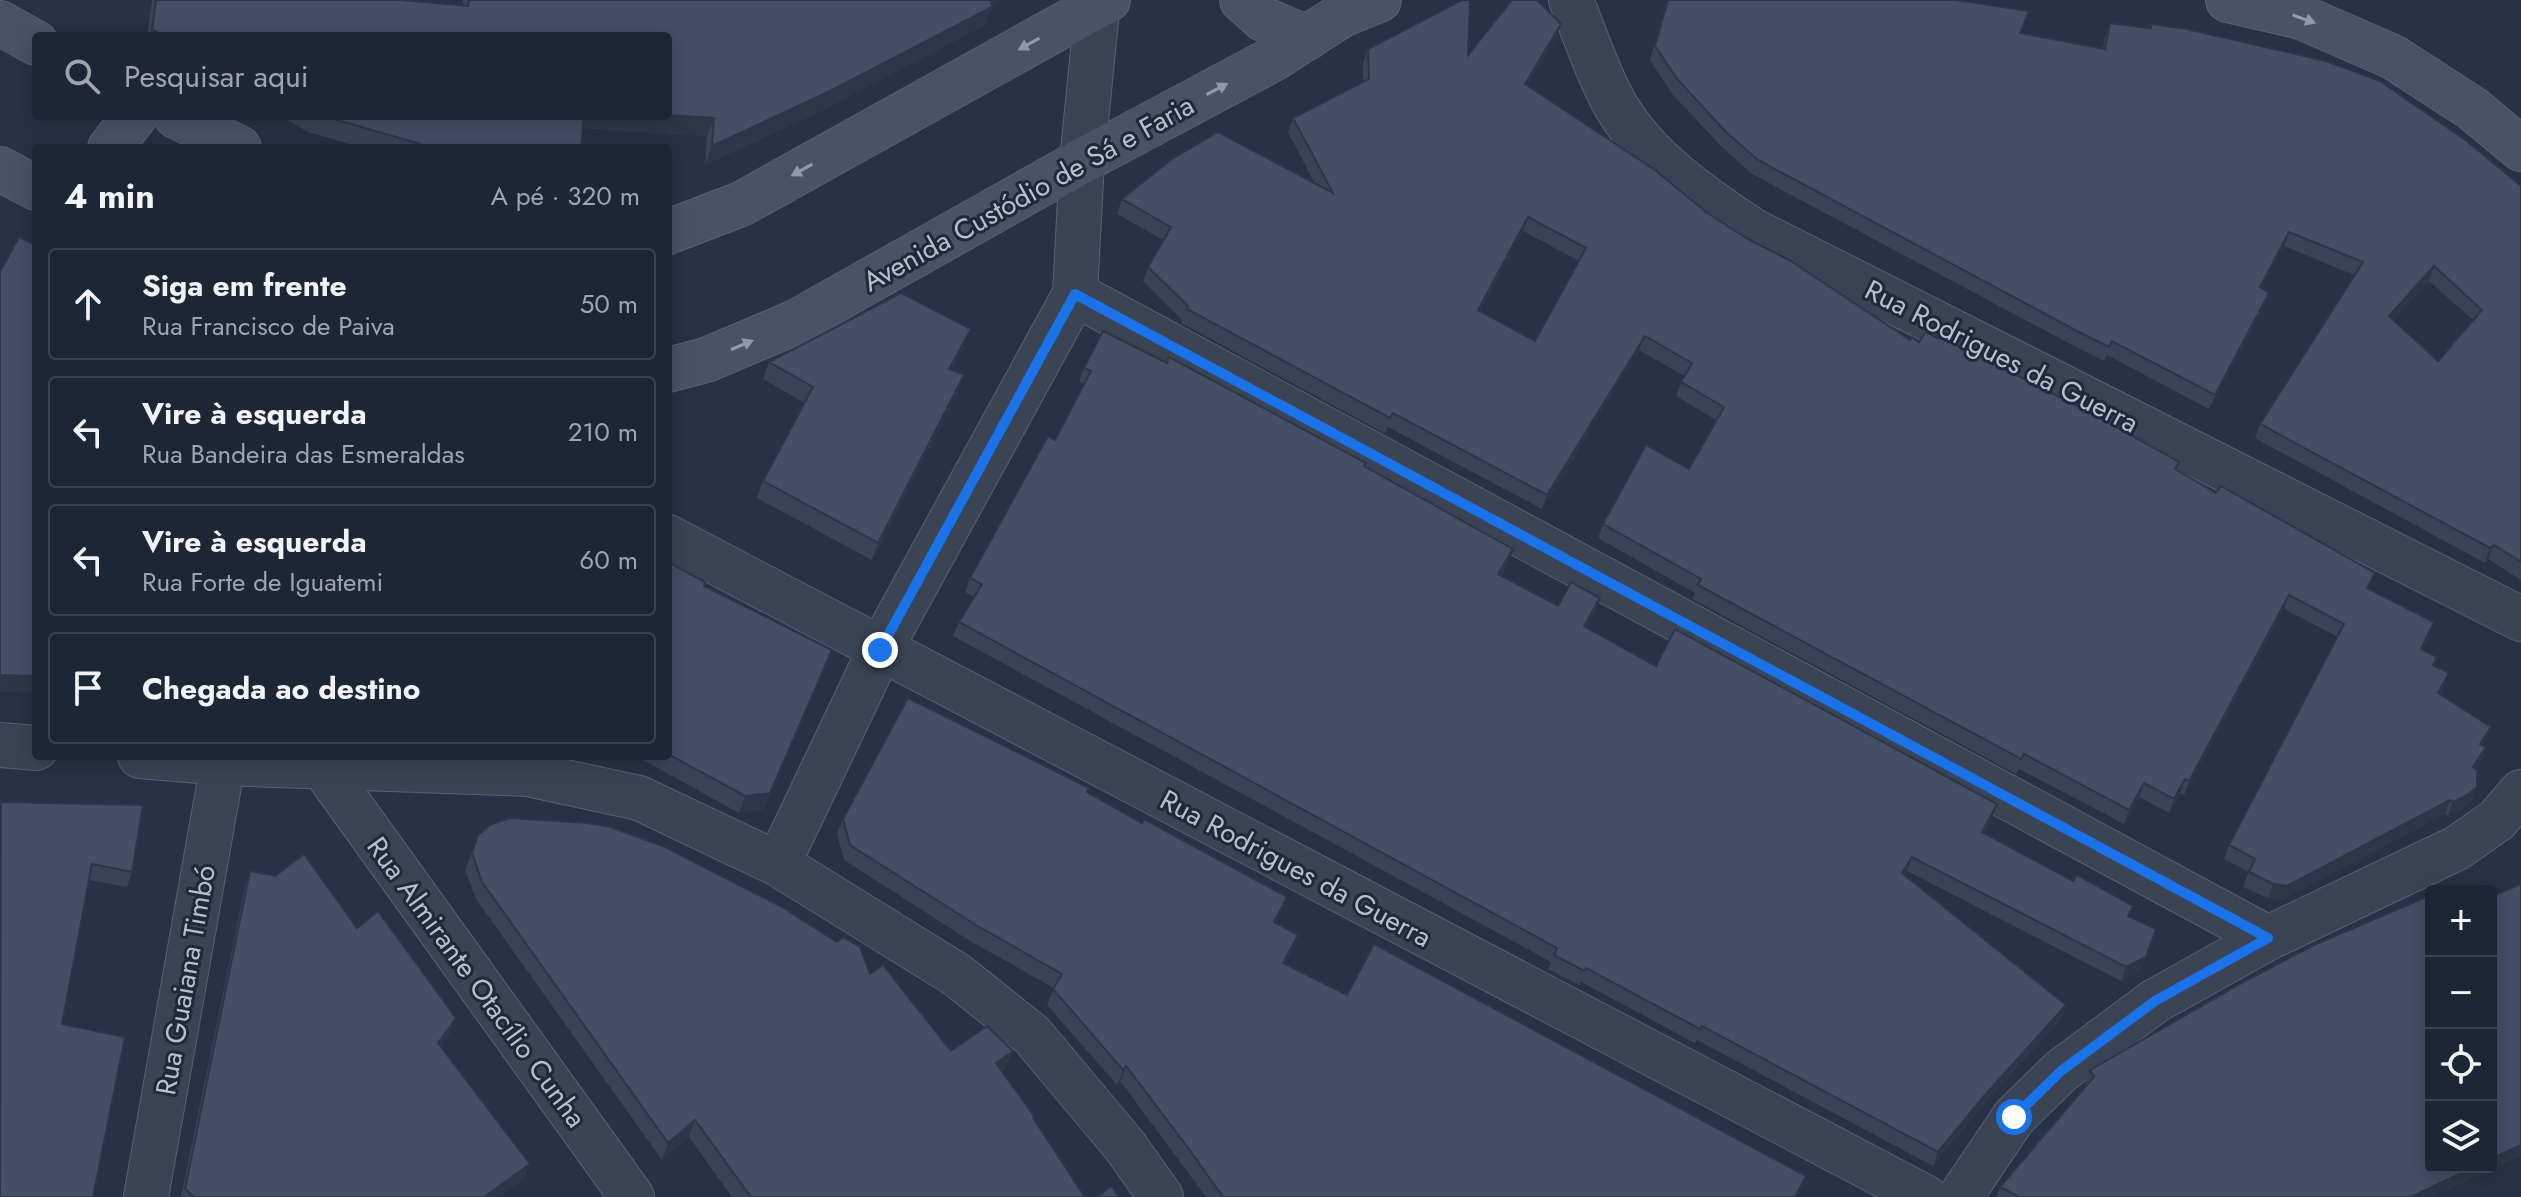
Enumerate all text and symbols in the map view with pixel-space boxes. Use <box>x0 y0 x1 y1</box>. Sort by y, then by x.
one-way arrow <box>2292 13 2316 26</box>
search box <box>32 32 672 120</box>
one-way arrow <box>1018 37 1041 50</box>
icon: search <box>60 54 104 98</box>
text: Pesquisar aqui <box>124 55 309 98</box>
one-way arrow <box>1206 83 1228 97</box>
street label: Avenida Custódio de Sá e Faria <box>855 85 1201 302</box>
one-way arrow <box>791 163 814 177</box>
text: 4 min <box>64 172 155 221</box>
text: A pé · 320 m <box>491 177 640 215</box>
text: Siga em frente <box>142 264 347 307</box>
street label: Rua Rodrigues da Guerra <box>1858 270 2146 443</box>
icon: ahead <box>66 282 110 326</box>
text: 50 m <box>580 285 638 323</box>
text: Rua Francisco de Paiva <box>142 307 395 345</box>
one-way arrow <box>730 338 754 351</box>
text: Vire à esquerda <box>142 392 367 435</box>
icon: left <box>66 410 110 454</box>
text: 210 m <box>568 413 638 451</box>
text: Rua Bandeira das Esmeraldas <box>142 435 465 473</box>
text: Vire à esquerda <box>142 520 367 563</box>
icon: left <box>66 538 110 582</box>
text: 60 m <box>579 541 638 579</box>
text: Rua Forte de Iguatemi <box>142 563 383 601</box>
route end <box>862 632 898 668</box>
icon: arrive <box>66 666 110 710</box>
text: Chegada ao destino <box>142 667 420 710</box>
street label: Rua Rodrigues da Guerra <box>1153 779 1439 957</box>
street label: Rua Almirante Otacílio Cunha <box>357 828 596 1136</box>
street label: Rua Guaiana Timbó <box>145 862 226 1098</box>
map controls <box>2425 885 2497 1173</box>
button: + <box>2425 885 2497 957</box>
button: − <box>2425 957 2497 1029</box>
button: locate <box>2425 1029 2497 1101</box>
route start <box>1996 1099 2032 1135</box>
button: layers <box>2425 1101 2497 1173</box>

